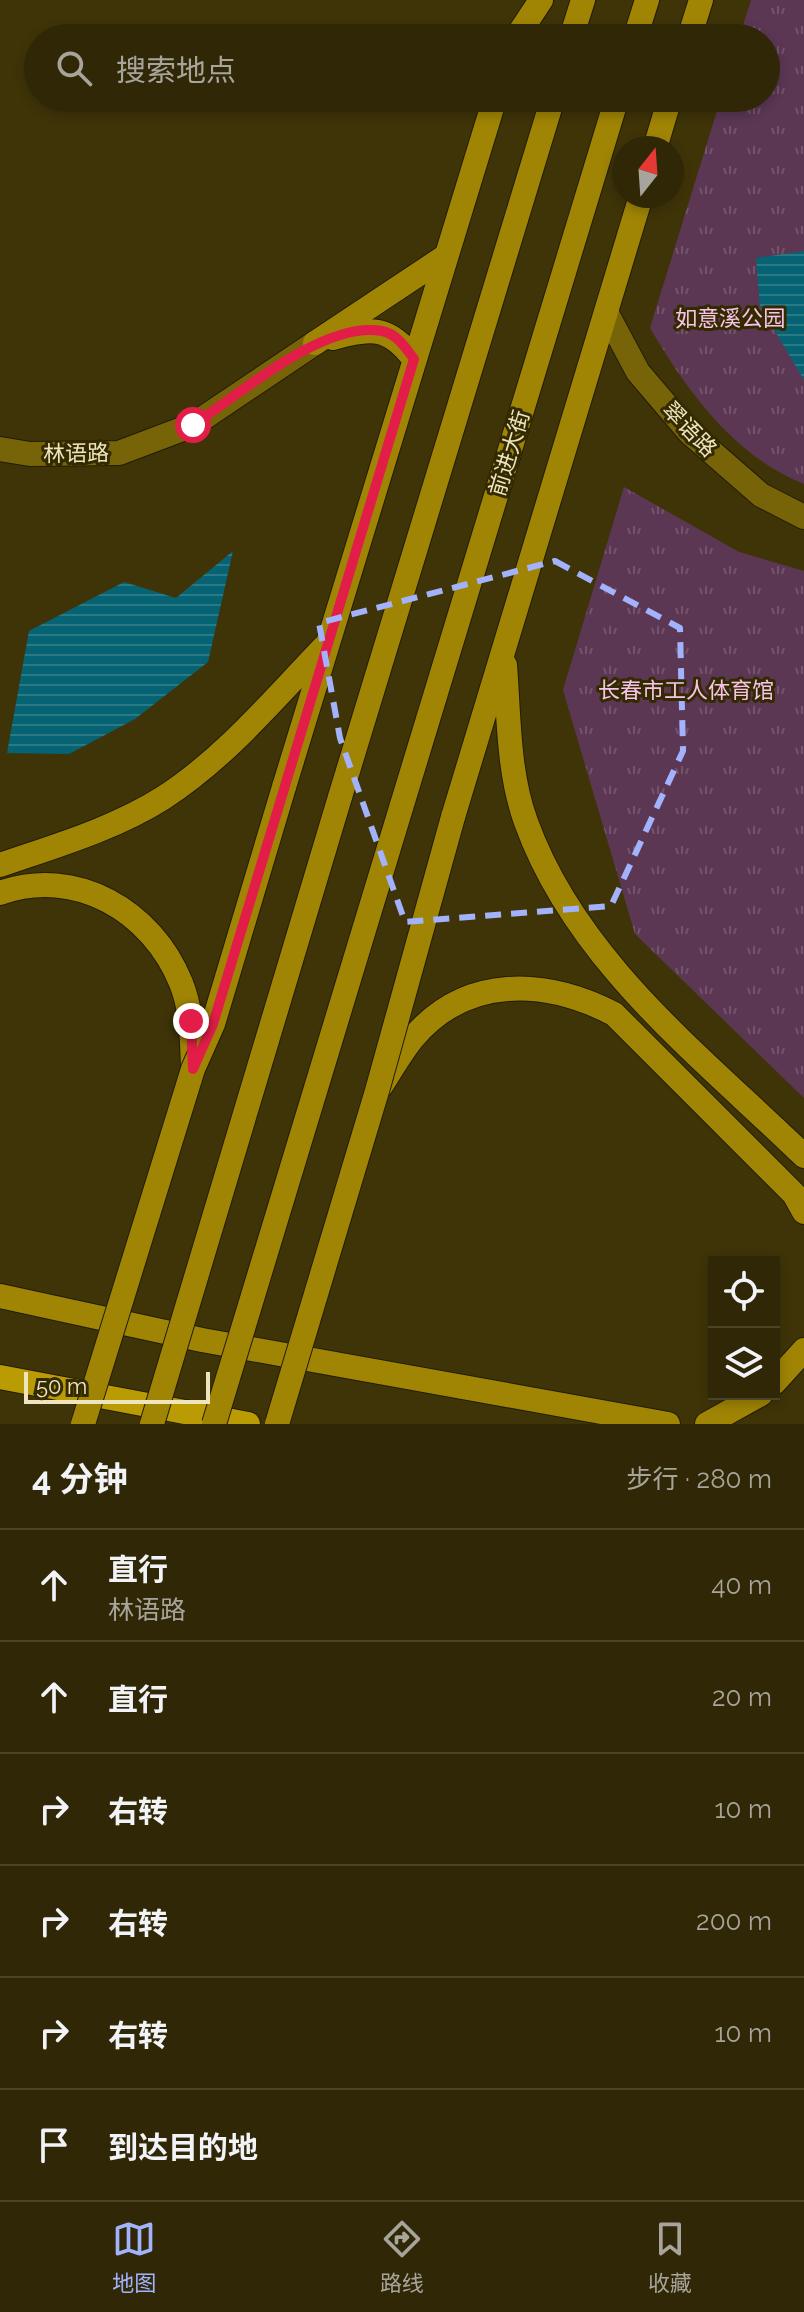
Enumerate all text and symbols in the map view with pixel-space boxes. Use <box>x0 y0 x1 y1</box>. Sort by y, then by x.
search box <box>24 24 780 112</box>
icon: search <box>52 46 96 90</box>
text: 搜索地点 <box>116 53 236 88</box>
north arrow <box>612 136 684 208</box>
park label: 如意溪公园 <box>675 305 785 331</box>
street label: 翠语路 <box>658 396 722 462</box>
route start <box>175 407 211 443</box>
street label: 前进大街 <box>484 407 534 499</box>
street label: 林语路 <box>43 439 109 467</box>
park label: 长春市工人体育馆 <box>598 677 774 703</box>
route end <box>173 1003 209 1039</box>
map controls <box>708 1256 780 1400</box>
button: locate <box>708 1256 780 1328</box>
button: layers <box>708 1328 780 1400</box>
scale bar <box>24 1368 210 1404</box>
text: 50 m <box>36 1373 87 1399</box>
text: 4 分钟 <box>32 1459 128 1499</box>
text: 步行 · 280 m <box>626 1464 772 1494</box>
text: 直行 <box>108 1552 168 1587</box>
icon: ahead <box>32 1563 76 1607</box>
text: 40 m <box>711 1570 772 1600</box>
text: 林语路 <box>108 1595 186 1625</box>
icon: ahead <box>32 1675 76 1719</box>
text: 直行 <box>108 1682 168 1717</box>
text: 20 m <box>712 1682 772 1712</box>
icon: right <box>32 1787 76 1831</box>
text: 右转 <box>108 1794 168 1829</box>
text: 10 m <box>714 1794 772 1824</box>
icon: right <box>32 1899 76 1943</box>
text: 右转 <box>108 1906 168 1941</box>
text: 200 m <box>696 1906 772 1936</box>
icon: right <box>32 2011 76 2055</box>
text: 右转 <box>108 2018 168 2053</box>
text: 10 m <box>714 2018 772 2048</box>
icon: arrive <box>32 2123 76 2167</box>
text: 到达目的地 <box>108 2130 258 2165</box>
tab: 地图 <box>112 2217 156 2297</box>
tab: 路线 <box>380 2217 424 2297</box>
tab: 收藏 <box>648 2217 692 2297</box>

